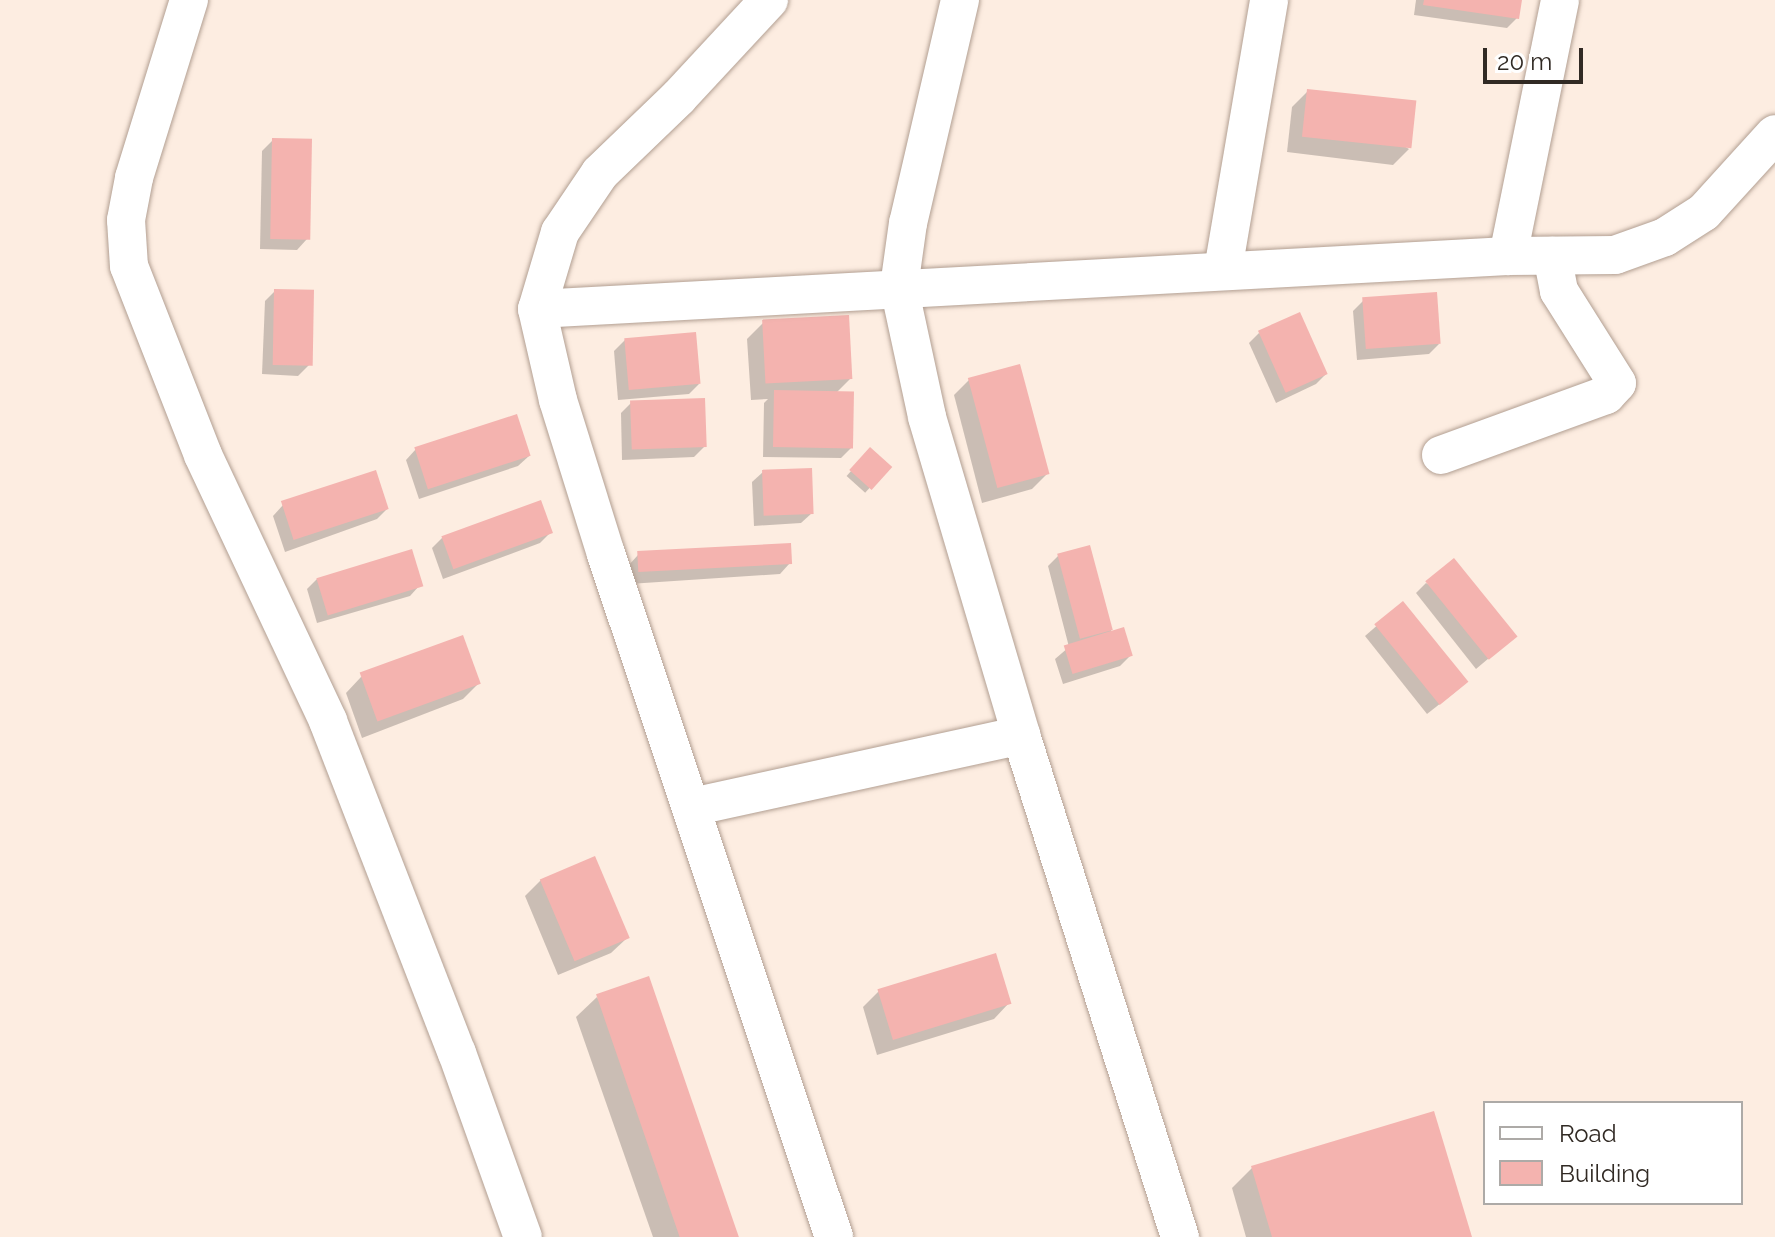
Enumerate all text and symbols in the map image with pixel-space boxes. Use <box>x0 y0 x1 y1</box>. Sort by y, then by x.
scale bar <box>1487 32 1587 82</box>
text: 20 m <box>1497 47 1552 76</box>
legend <box>1483 1101 1743 1205</box>
text: Road <box>1559 1119 1617 1148</box>
text: Building <box>1559 1159 1650 1188</box>

